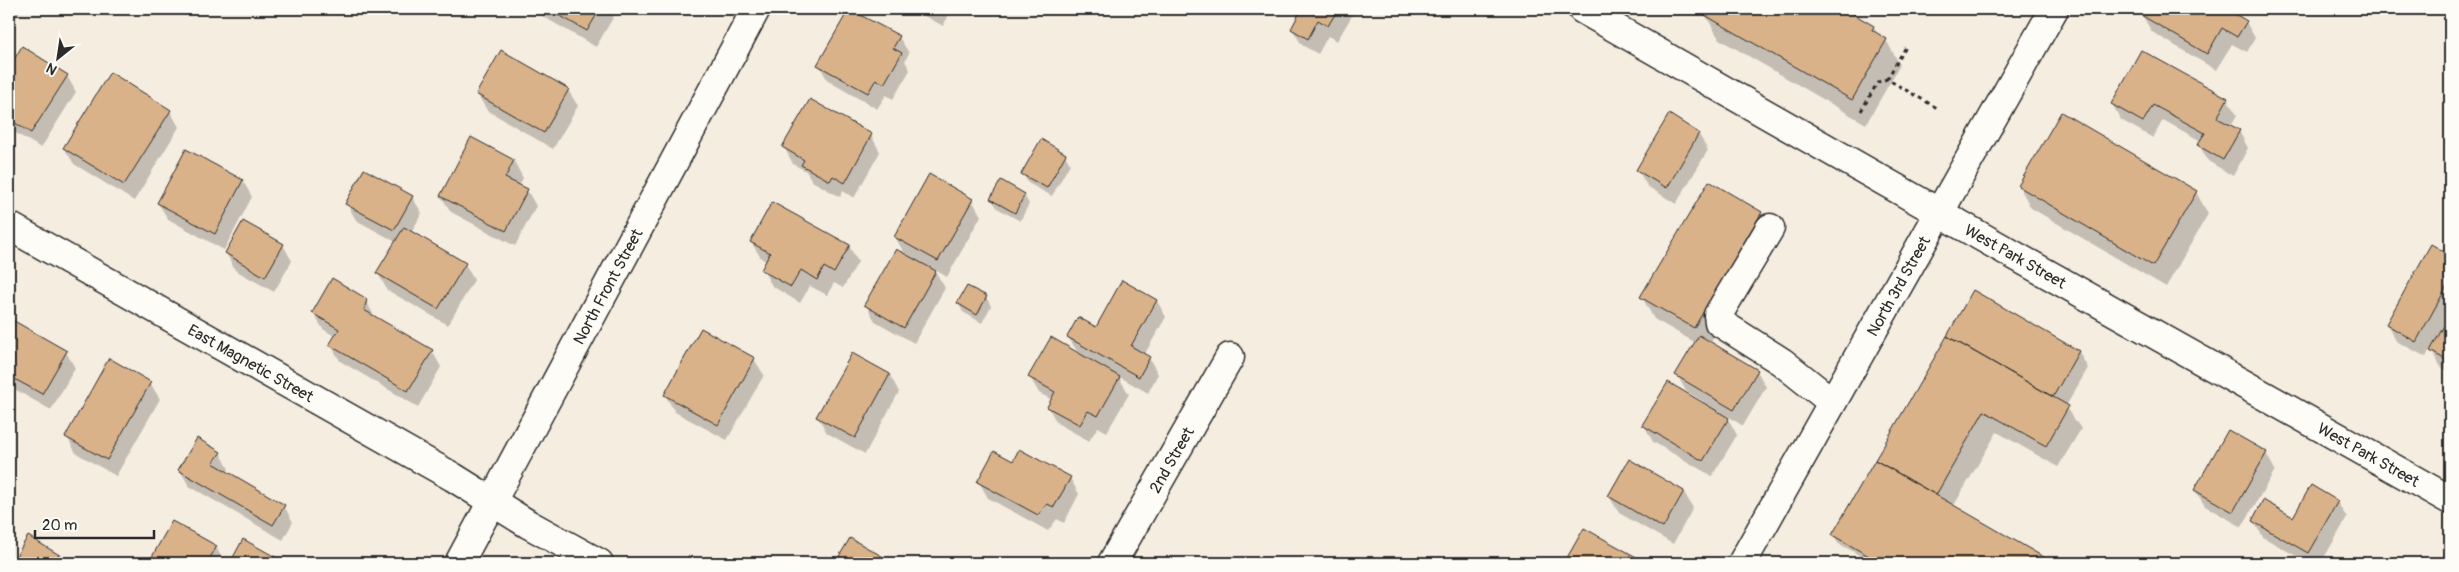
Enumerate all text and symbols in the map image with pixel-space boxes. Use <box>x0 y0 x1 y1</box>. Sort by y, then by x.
north arrow <box>32 32 82 82</box>
text: N <box>43 59 60 79</box>
street label: West Park Street <box>1961 220 2070 294</box>
street label: North Front Street <box>569 225 648 348</box>
street label: North 3rd Street <box>1863 232 1935 340</box>
street label: East Magnetic Street <box>184 320 317 407</box>
street label: West Park Street <box>2314 419 2423 492</box>
street label: 2nd Street <box>1145 423 1199 497</box>
scale bar <box>35 507 154 539</box>
text: 20 m <box>42 516 77 535</box>

